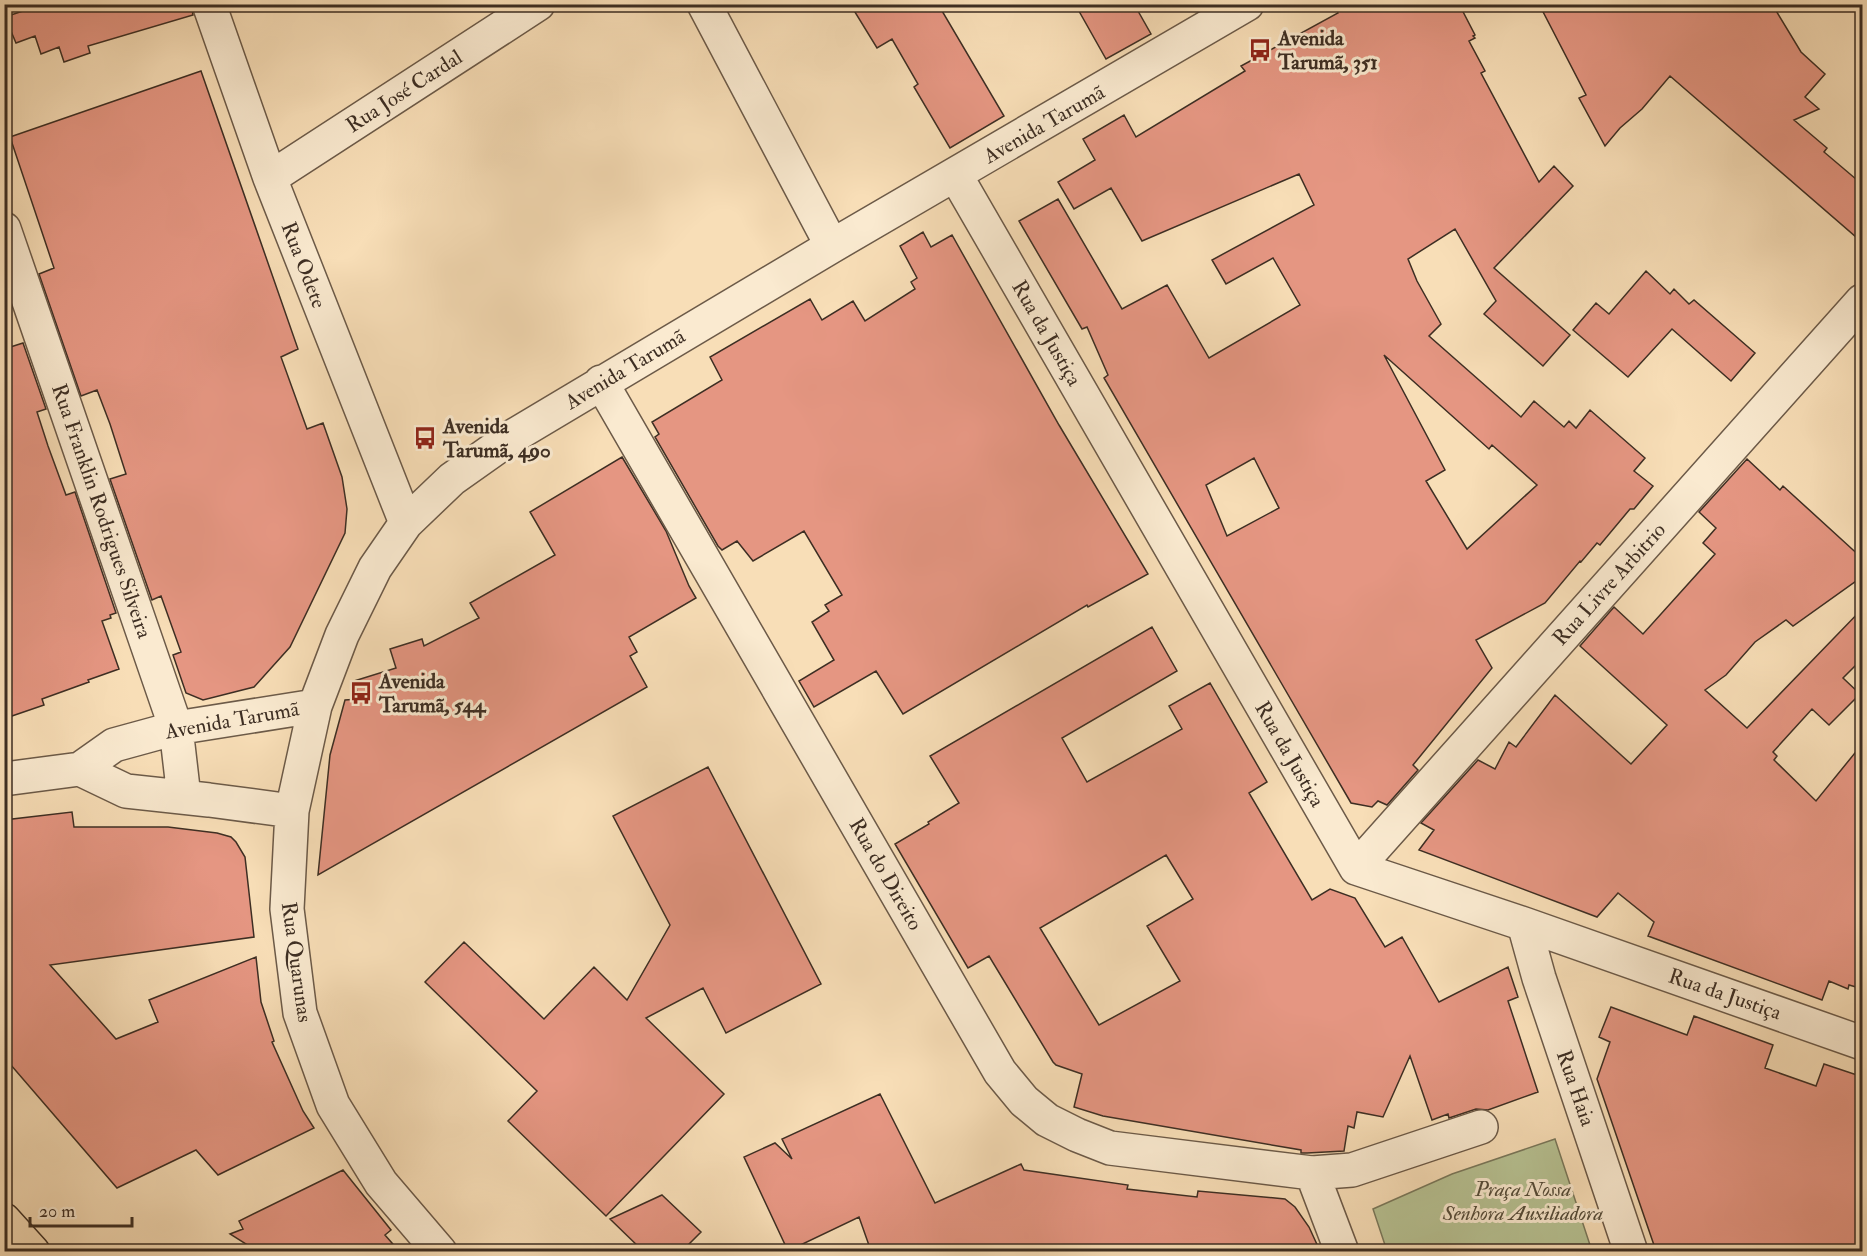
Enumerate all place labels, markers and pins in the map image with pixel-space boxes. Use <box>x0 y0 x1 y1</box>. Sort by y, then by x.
place label: Avenida Tarumã, 351 <box>1277 25 1378 76</box>
bus stop icon: Avenida Tarumã, 351 <box>1247 37 1273 63</box>
place label: Avenida Tarumã, 490 <box>442 413 551 464</box>
bus stop icon: Avenida Tarumã, 490 <box>412 425 438 451</box>
place label: Avenida Tarumã, 544 <box>378 668 487 719</box>
bus stop icon: Avenida Tarumã, 544 <box>348 680 374 706</box>

